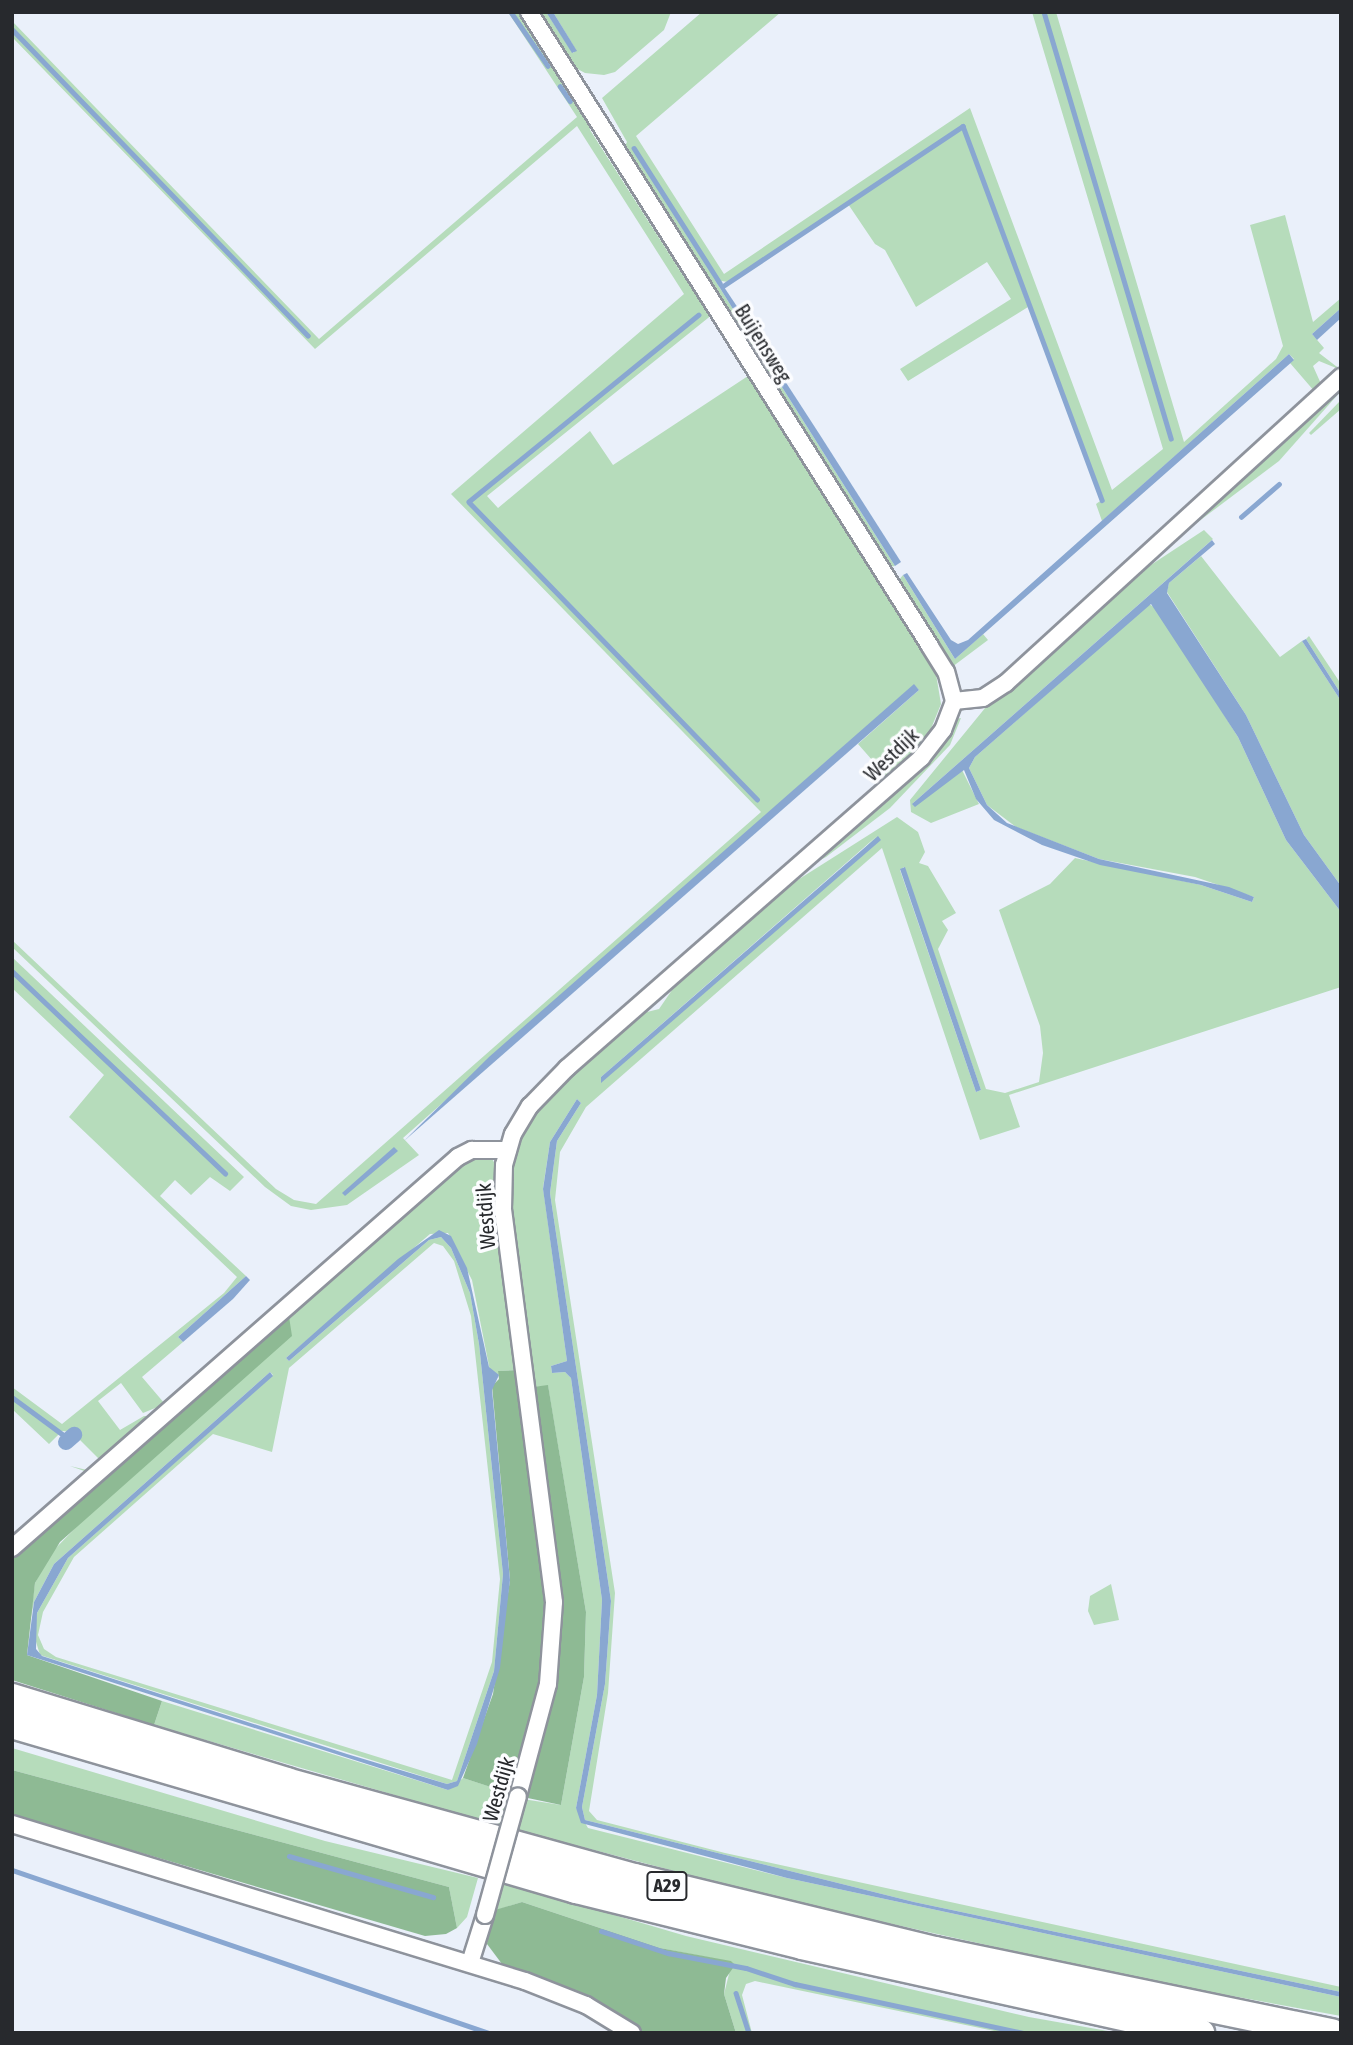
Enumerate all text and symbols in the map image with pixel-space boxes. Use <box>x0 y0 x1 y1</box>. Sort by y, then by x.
street label: Buijensweg <box>730 299 798 387</box>
street label: Westdijk <box>858 722 924 786</box>
street label: Westdijk <box>470 1182 500 1250</box>
street label: Westdijk <box>477 1754 519 1824</box>
road number: A29 <box>646 1870 688 1902</box>

